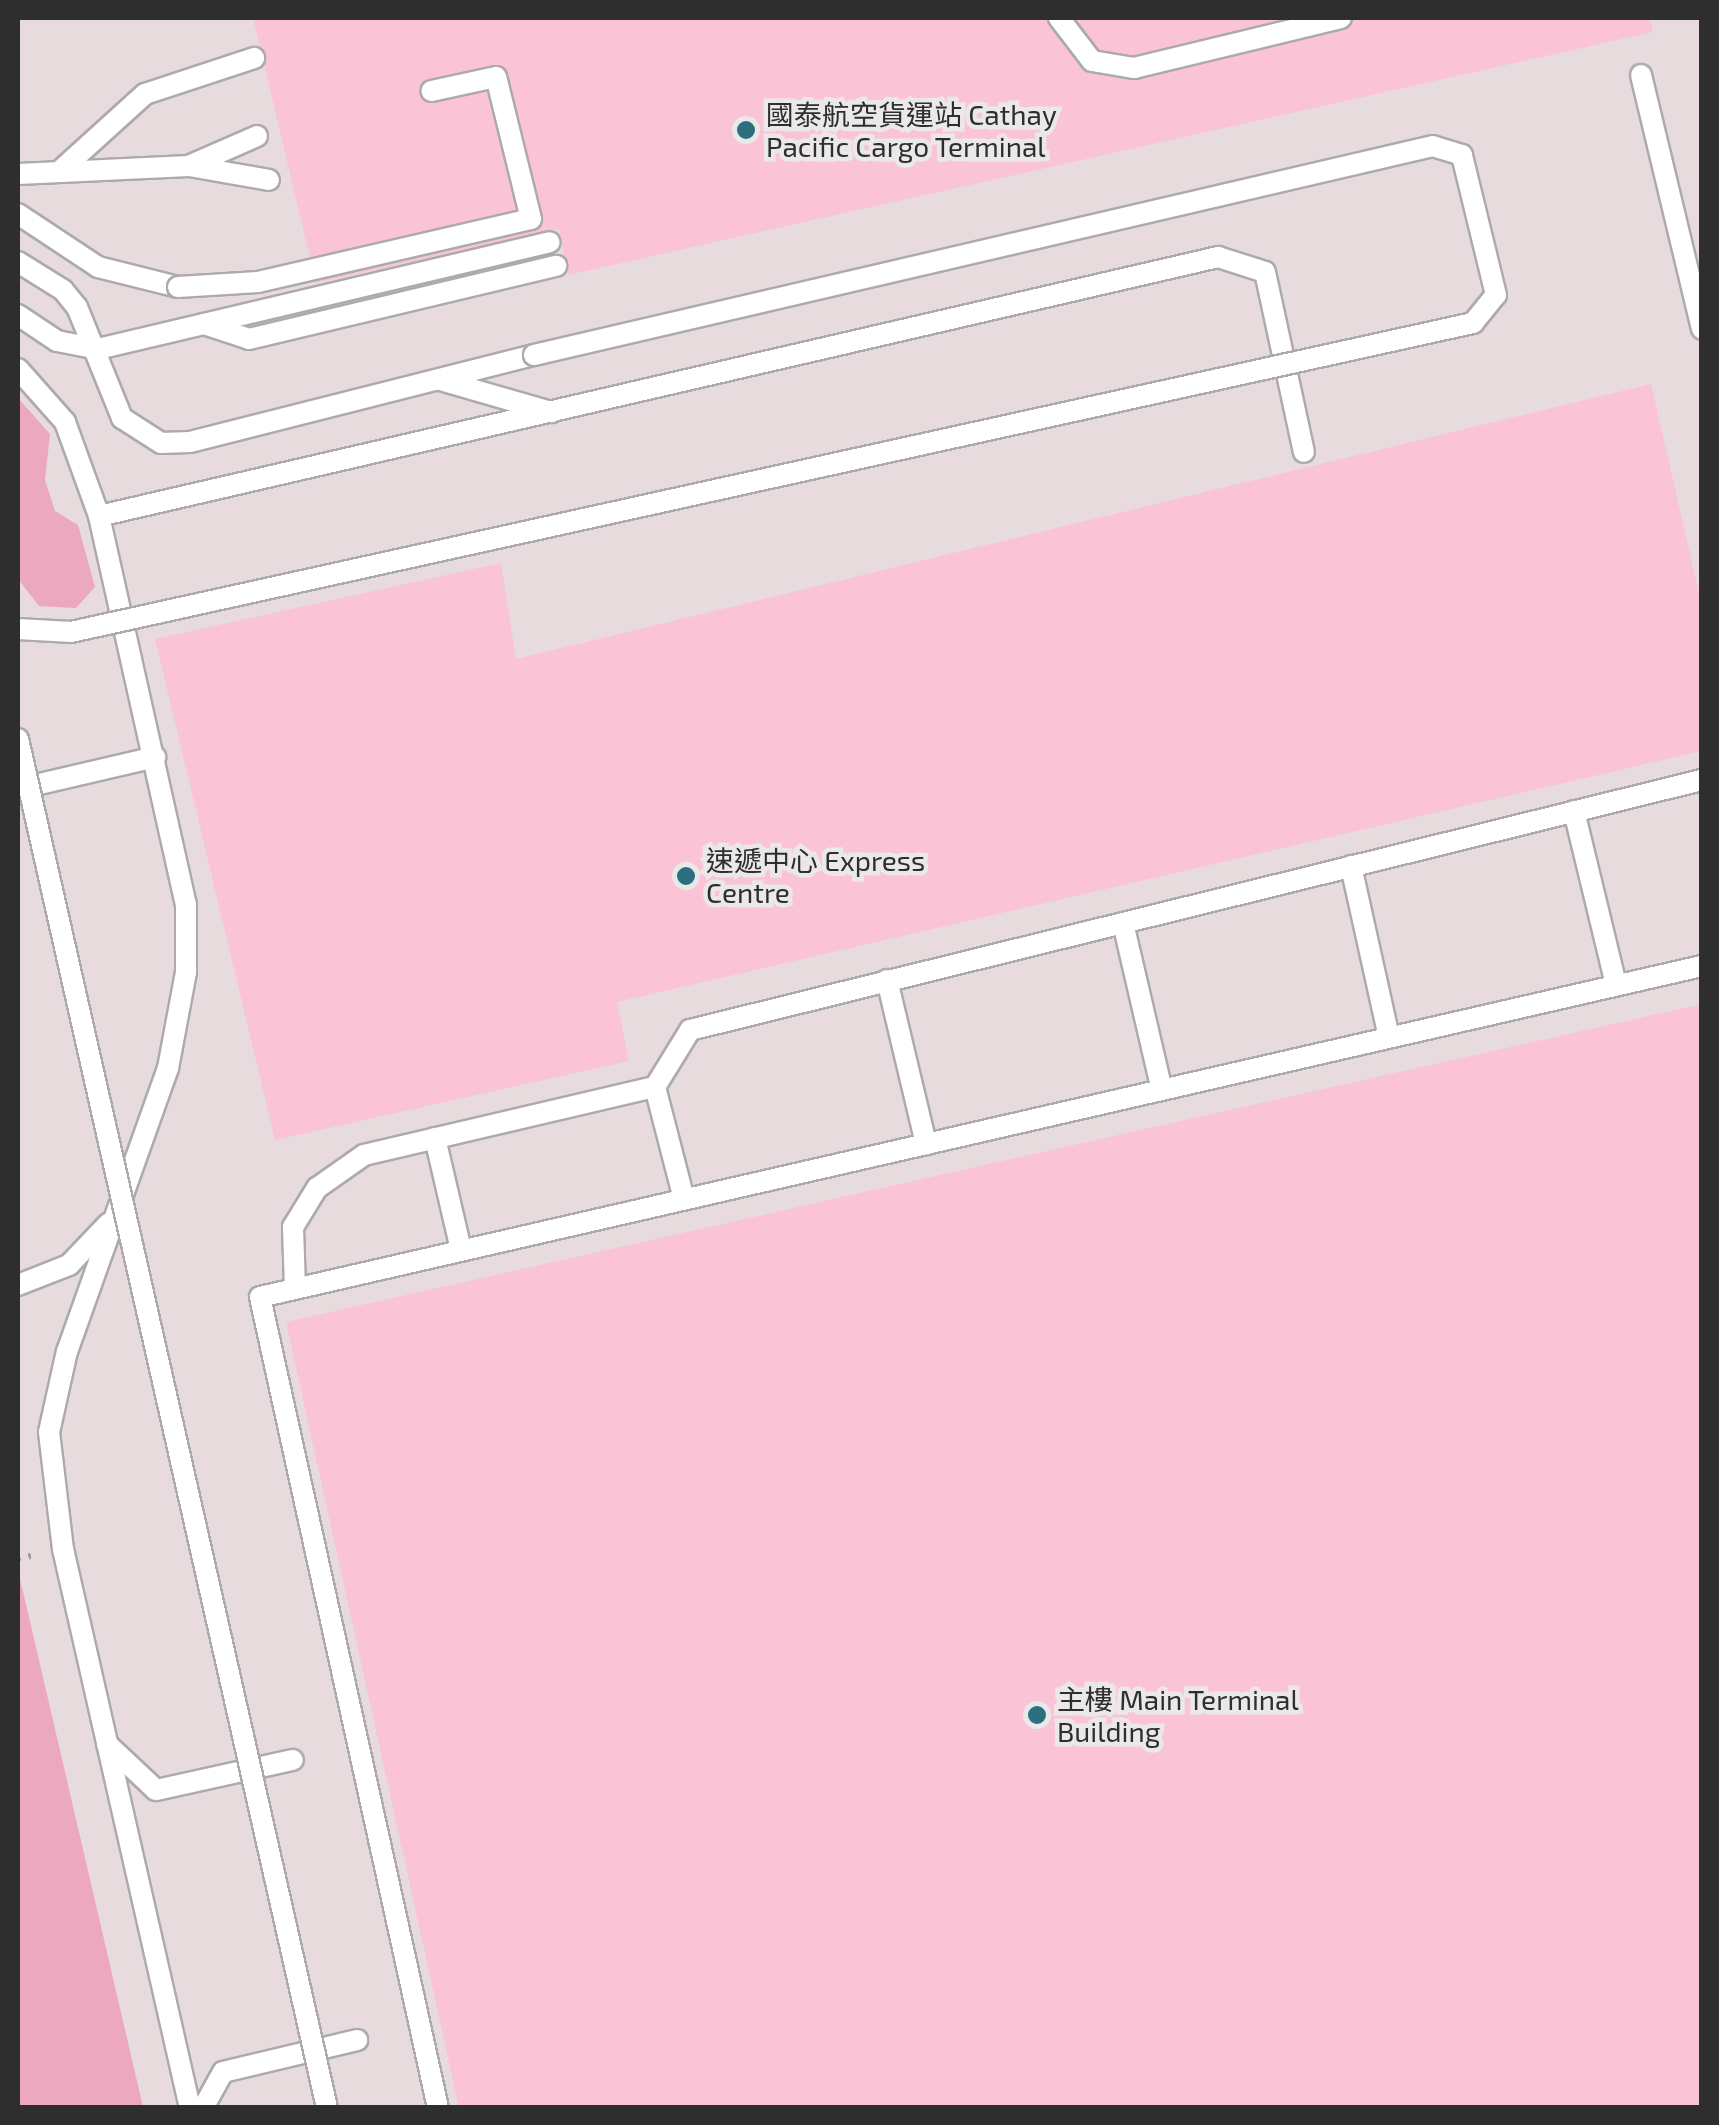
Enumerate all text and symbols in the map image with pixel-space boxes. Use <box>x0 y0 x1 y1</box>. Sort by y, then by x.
place label: 國泰航空貨運站 Cathay Pacific Cargo Terminal <box>766 97 1057 163</box>
marker: 國泰航空貨運站 Cathay Pacific Cargo Terminal <box>735 119 757 141</box>
place label: 速遞中心 Express Centre <box>706 843 925 909</box>
marker: 速遞中心 Express Centre <box>675 865 697 887</box>
place label: 主樓 Main Terminal Building <box>1057 1682 1299 1748</box>
marker: 主樓 Main Terminal Building <box>1026 1704 1048 1726</box>

